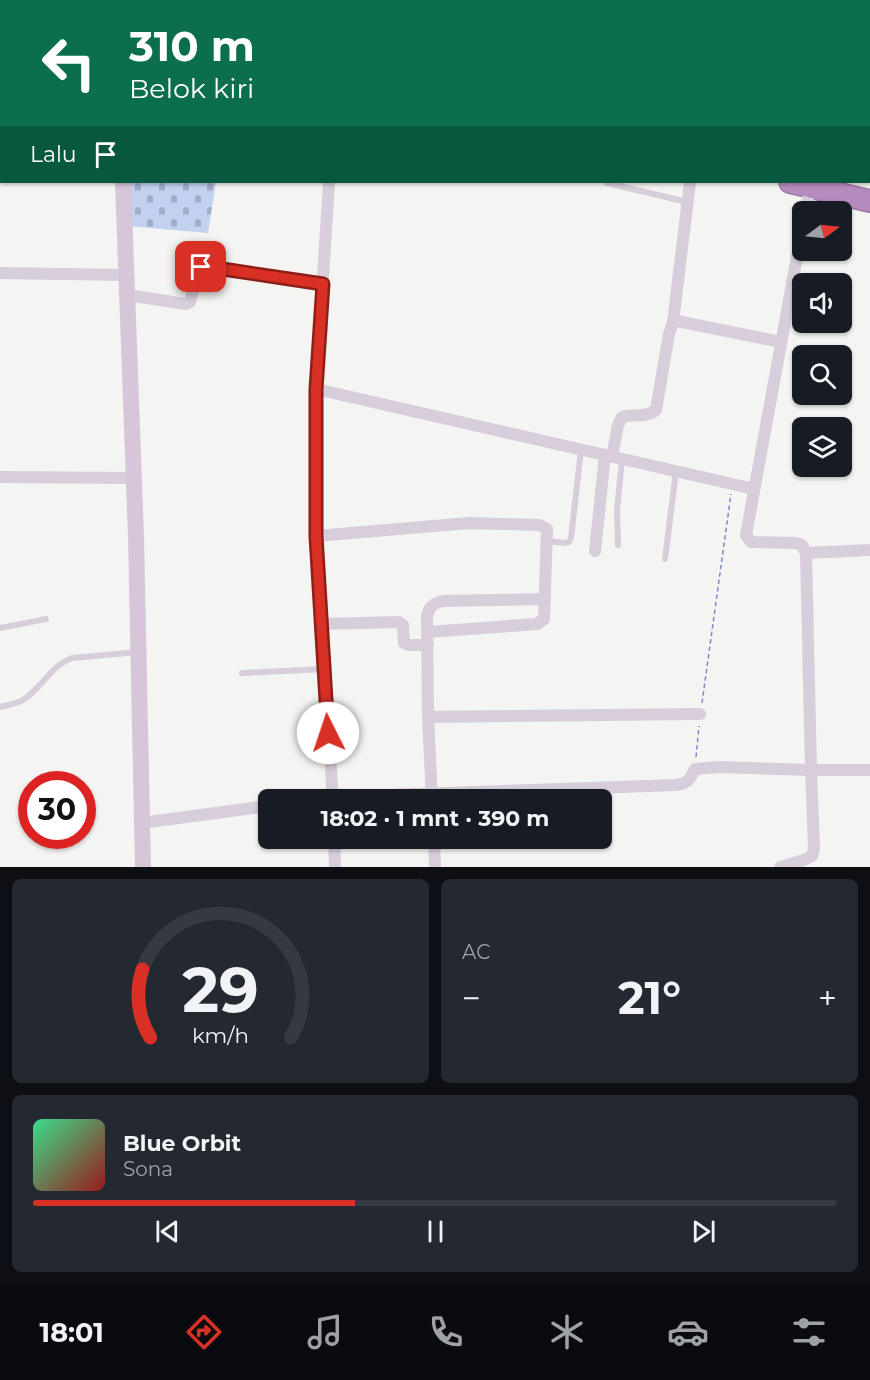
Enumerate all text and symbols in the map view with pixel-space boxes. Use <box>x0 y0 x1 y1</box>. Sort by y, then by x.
text: 310 m <box>129 20 255 72</box>
icon: left <box>30 24 108 102</box>
text: Belok kiri <box>129 72 254 105</box>
icon: arrive <box>89 138 122 171</box>
text: Lalu <box>30 141 77 168</box>
north arrow <box>792 201 852 261</box>
map controls <box>792 201 852 477</box>
pin <box>175 241 226 292</box>
icon: arrive <box>184 250 217 283</box>
button: sound <box>792 273 852 333</box>
button: search <box>792 345 852 405</box>
button: layers <box>792 417 852 477</box>
position arrow <box>296 701 360 765</box>
speed limit sign: 30 <box>18 771 96 849</box>
text: 18:02 · 1 mnt · 390 m <box>321 805 549 832</box>
text: AC <box>462 940 490 964</box>
text: 29 <box>182 952 259 1028</box>
text: 21° <box>618 970 681 1025</box>
text: − <box>462 978 481 1018</box>
text: + <box>818 978 837 1018</box>
text: km/h <box>192 1022 249 1048</box>
text: Blue Orbit <box>123 1130 241 1157</box>
text: Sona <box>123 1157 173 1181</box>
icon: previous <box>151 1215 184 1248</box>
icon: pause <box>419 1215 452 1248</box>
icon: next <box>687 1215 720 1248</box>
icon: directions <box>183 1311 225 1353</box>
icon: music <box>304 1311 346 1353</box>
icon: phone <box>425 1311 467 1353</box>
icon: climate <box>546 1311 588 1353</box>
icon: car <box>667 1311 709 1353</box>
icon: filters <box>788 1311 830 1353</box>
text: 18:01 <box>40 1316 104 1349</box>

